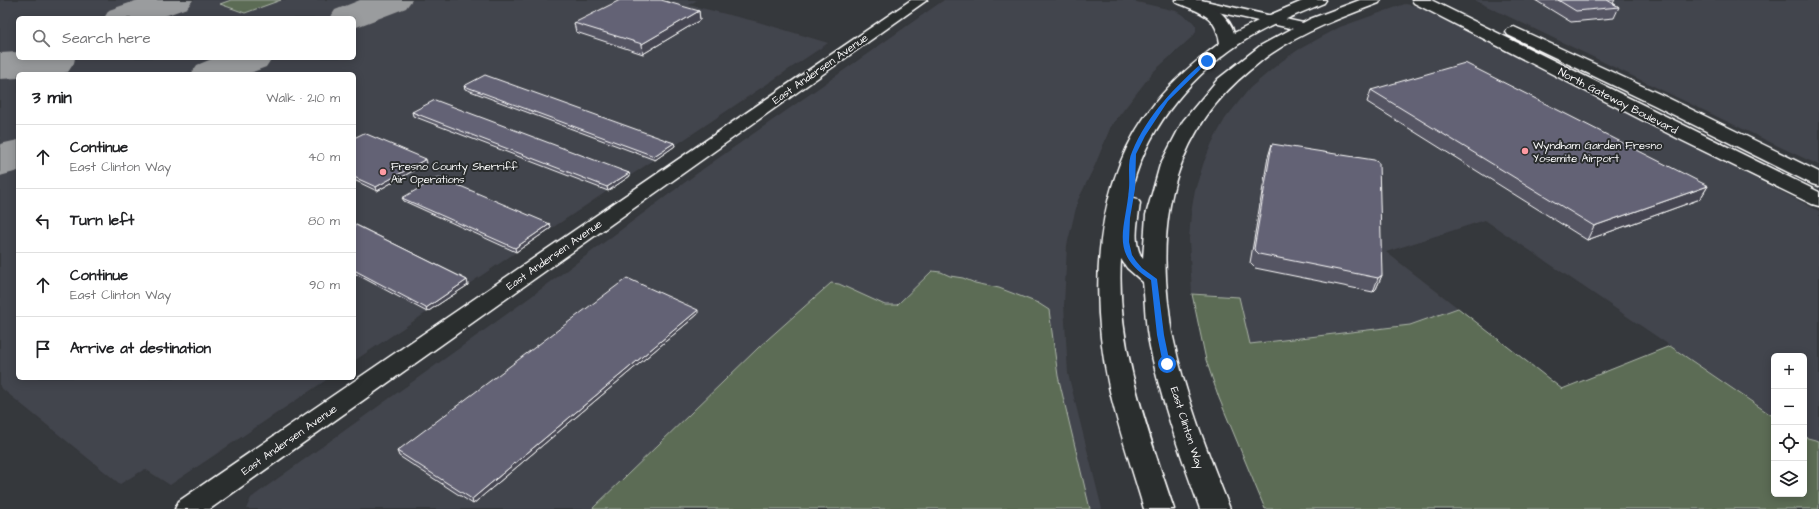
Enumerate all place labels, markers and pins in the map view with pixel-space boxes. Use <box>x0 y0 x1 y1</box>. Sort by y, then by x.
place label: Wyndham Garden Fresno Yosemite Airport <box>1533 138 1663 166</box>
marker: Wyndham Garden Fresno Yosemite Airport <box>1520 146 1530 156</box>
place label: Fresno County Sherriff Air Operations <box>391 159 518 187</box>
marker: Fresno County Sherriff Air Operations <box>378 167 388 177</box>

